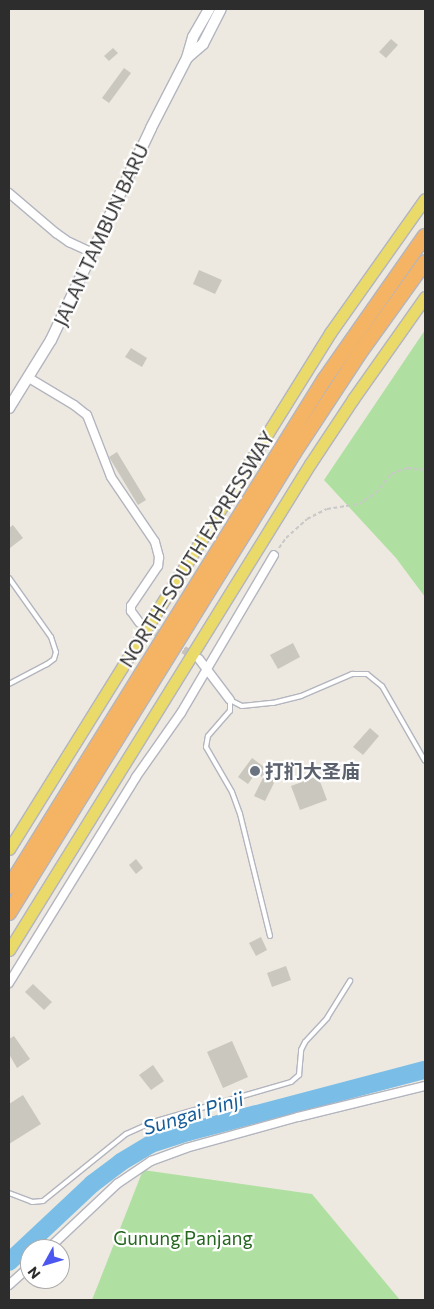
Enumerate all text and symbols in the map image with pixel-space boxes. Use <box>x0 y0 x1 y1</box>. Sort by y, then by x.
street label: JALAN TAMBUN BARU <box>49 140 153 330</box>
street label: NORTH–SOUTH EXPRESSWAY <box>115 427 279 671</box>
place label: 打扪大圣庙 <box>265 760 360 782</box>
marker: 打扪大圣庙 <box>249 765 261 777</box>
water label: Sungai Pinji <box>140 1086 246 1140</box>
park label: Gunung Panjang <box>113 1227 253 1249</box>
north arrow <box>20 1239 70 1289</box>
text: N <box>24 1264 44 1283</box>

